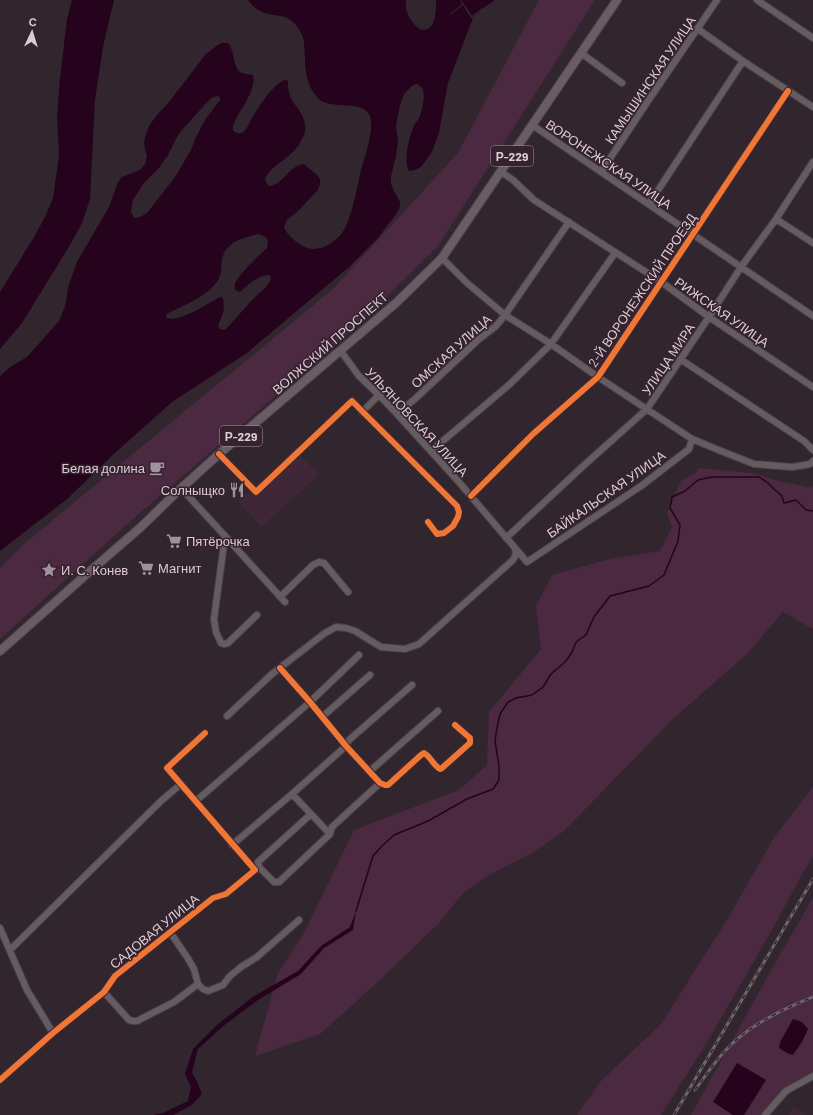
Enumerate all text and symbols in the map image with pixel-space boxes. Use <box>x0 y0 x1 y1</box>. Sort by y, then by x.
north arrow <box>12 12 52 52</box>
street label: КАМЫШИНСКАЯ УЛИЦА <box>601 13 699 147</box>
text: С <box>28 15 37 28</box>
street label: ВОРОНЕЖСКАЯ УЛИЦА <box>543 116 675 212</box>
road number: Р-229 <box>491 146 533 166</box>
street label: 2-Й ВОРОНЕЖСКИЙ ПРОЕЗД <box>584 210 700 370</box>
street label: РИЖСКАЯ УЛИЦА <box>672 273 773 351</box>
street label: ВОЛЖСКИЙ ПРОСПЕКТ <box>269 289 391 397</box>
street label: ОМСКАЯ УЛИЦА <box>408 311 495 391</box>
street label: УЛИЦА МИРА <box>638 320 698 398</box>
street label: УЛЬЯНОВСКАЯ УЛИЦА <box>362 364 472 480</box>
road number: Р-229 <box>220 426 262 446</box>
street label: БАЙКАЛЬСКАЯ УЛИЦА <box>544 447 669 541</box>
cafe icon: Белая долина <box>148 459 166 477</box>
place label: Белая долина <box>61 460 146 476</box>
restaurant icon: Солныщко <box>228 481 246 499</box>
place label: Солныщко <box>161 482 225 498</box>
supermarket icon: Пятёрочка <box>165 532 183 550</box>
place label: Пятёрочка <box>186 533 250 549</box>
supermarket icon: Магнит <box>137 559 155 577</box>
place label: Магнит <box>158 560 201 576</box>
place icon: И. С. Конев <box>40 561 58 579</box>
place label: И. С. Конев <box>61 562 128 578</box>
street label: САДОВАЯ УЛИЦА <box>106 890 202 972</box>

